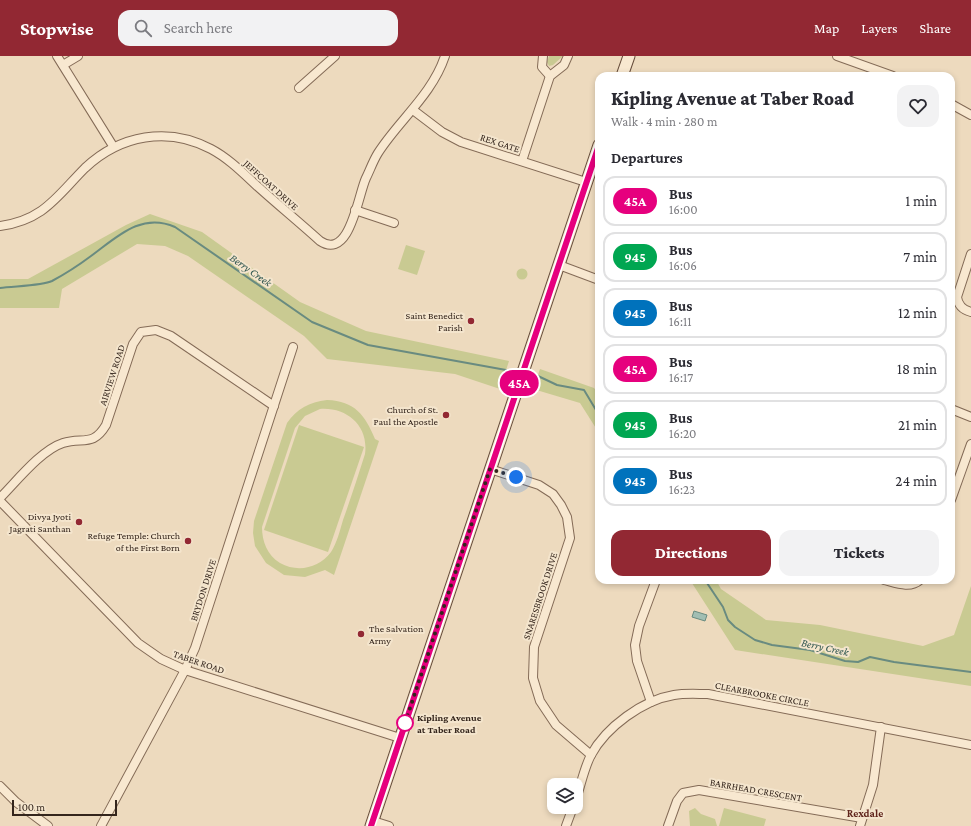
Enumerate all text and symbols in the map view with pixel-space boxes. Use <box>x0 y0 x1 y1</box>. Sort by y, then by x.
search box <box>118 10 398 46</box>
icon: search <box>132 17 154 39</box>
text: Stopwise <box>20 18 94 39</box>
text: Search here <box>164 20 233 36</box>
text: Map <box>814 20 839 36</box>
text: Layers <box>861 20 898 36</box>
text: Share <box>920 20 951 36</box>
button: heart <box>897 85 939 127</box>
text: Kipling Avenue at Taber Road <box>611 88 854 109</box>
text: Walk · 4 min · 280 m <box>611 114 717 129</box>
street label: REX GATE <box>479 131 522 155</box>
text: Departures <box>611 150 683 166</box>
street label: JEFFCOAT DRIVE <box>241 157 301 213</box>
text: Bus <box>669 186 692 202</box>
text: 45A <box>624 193 646 209</box>
text: 1 min <box>905 193 937 209</box>
text: 16:00 <box>669 202 698 217</box>
text: Bus <box>669 242 692 258</box>
text: 945 <box>624 249 646 265</box>
text: 7 min <box>903 249 937 265</box>
water label: Berry Creek <box>227 251 275 290</box>
text: 16:06 <box>669 258 697 273</box>
text: Bus <box>669 298 692 314</box>
text: 945 <box>624 305 646 321</box>
text: 12 min <box>898 305 937 321</box>
place label: Saint Benedict Parish <box>406 310 464 333</box>
text: 16:11 <box>669 314 692 329</box>
marker: Saint Benedict Parish <box>466 316 476 326</box>
street label: AIRVIEW ROAD <box>97 343 127 407</box>
text: Bus <box>669 354 692 370</box>
text: 45A <box>624 361 646 377</box>
text: 18 min <box>897 361 937 377</box>
line badge: 45A <box>496 370 542 396</box>
text: 16:17 <box>669 370 693 385</box>
text: 45A <box>508 375 530 391</box>
place label: Church of St. Paul the Apostle <box>374 404 439 427</box>
marker: Church of St. Paul the Apostle <box>441 410 451 420</box>
text: Bus <box>669 410 692 426</box>
text: 945 <box>624 417 646 433</box>
text: 21 min <box>898 417 937 433</box>
text: 16:20 <box>669 426 696 441</box>
text: Bus <box>669 466 692 482</box>
your location <box>506 467 526 487</box>
text: 945 <box>624 473 646 489</box>
text: 24 min <box>895 473 937 489</box>
text: 16:23 <box>669 482 695 497</box>
place label: Divya Jyoti Jagrati Santhan <box>8 511 72 534</box>
marker: Divya Jyoti Jagrati Santhan <box>74 517 84 527</box>
place label: Refuge Temple: Church of the First Born <box>88 530 181 553</box>
button: Directions <box>611 530 771 576</box>
button: Tickets <box>779 530 939 576</box>
marker: Refuge Temple: Church of the First Born <box>183 536 193 546</box>
street label: SNARESBROOK DRIVE <box>521 551 559 641</box>
street label: BRYDON DRIVE <box>188 557 218 622</box>
place label: The Salvation Army <box>369 623 424 646</box>
marker: The Salvation Army <box>356 629 366 639</box>
water label: Berry Creek <box>800 636 851 659</box>
street label: TABER ROAD <box>172 648 226 676</box>
street label: CLEARBROOKE CIRCLE <box>714 679 811 709</box>
place label: Kipling Avenue at Taber Road <box>417 712 482 735</box>
marker: Kipling Avenue at Taber Road <box>396 714 414 732</box>
street label: BARRHEAD CRESCENT <box>709 776 803 804</box>
map controls <box>547 778 583 814</box>
button: layers <box>547 778 583 814</box>
scale bar <box>12 798 117 817</box>
text: 100 m <box>18 801 45 813</box>
district label: Rexdale <box>847 807 883 819</box>

